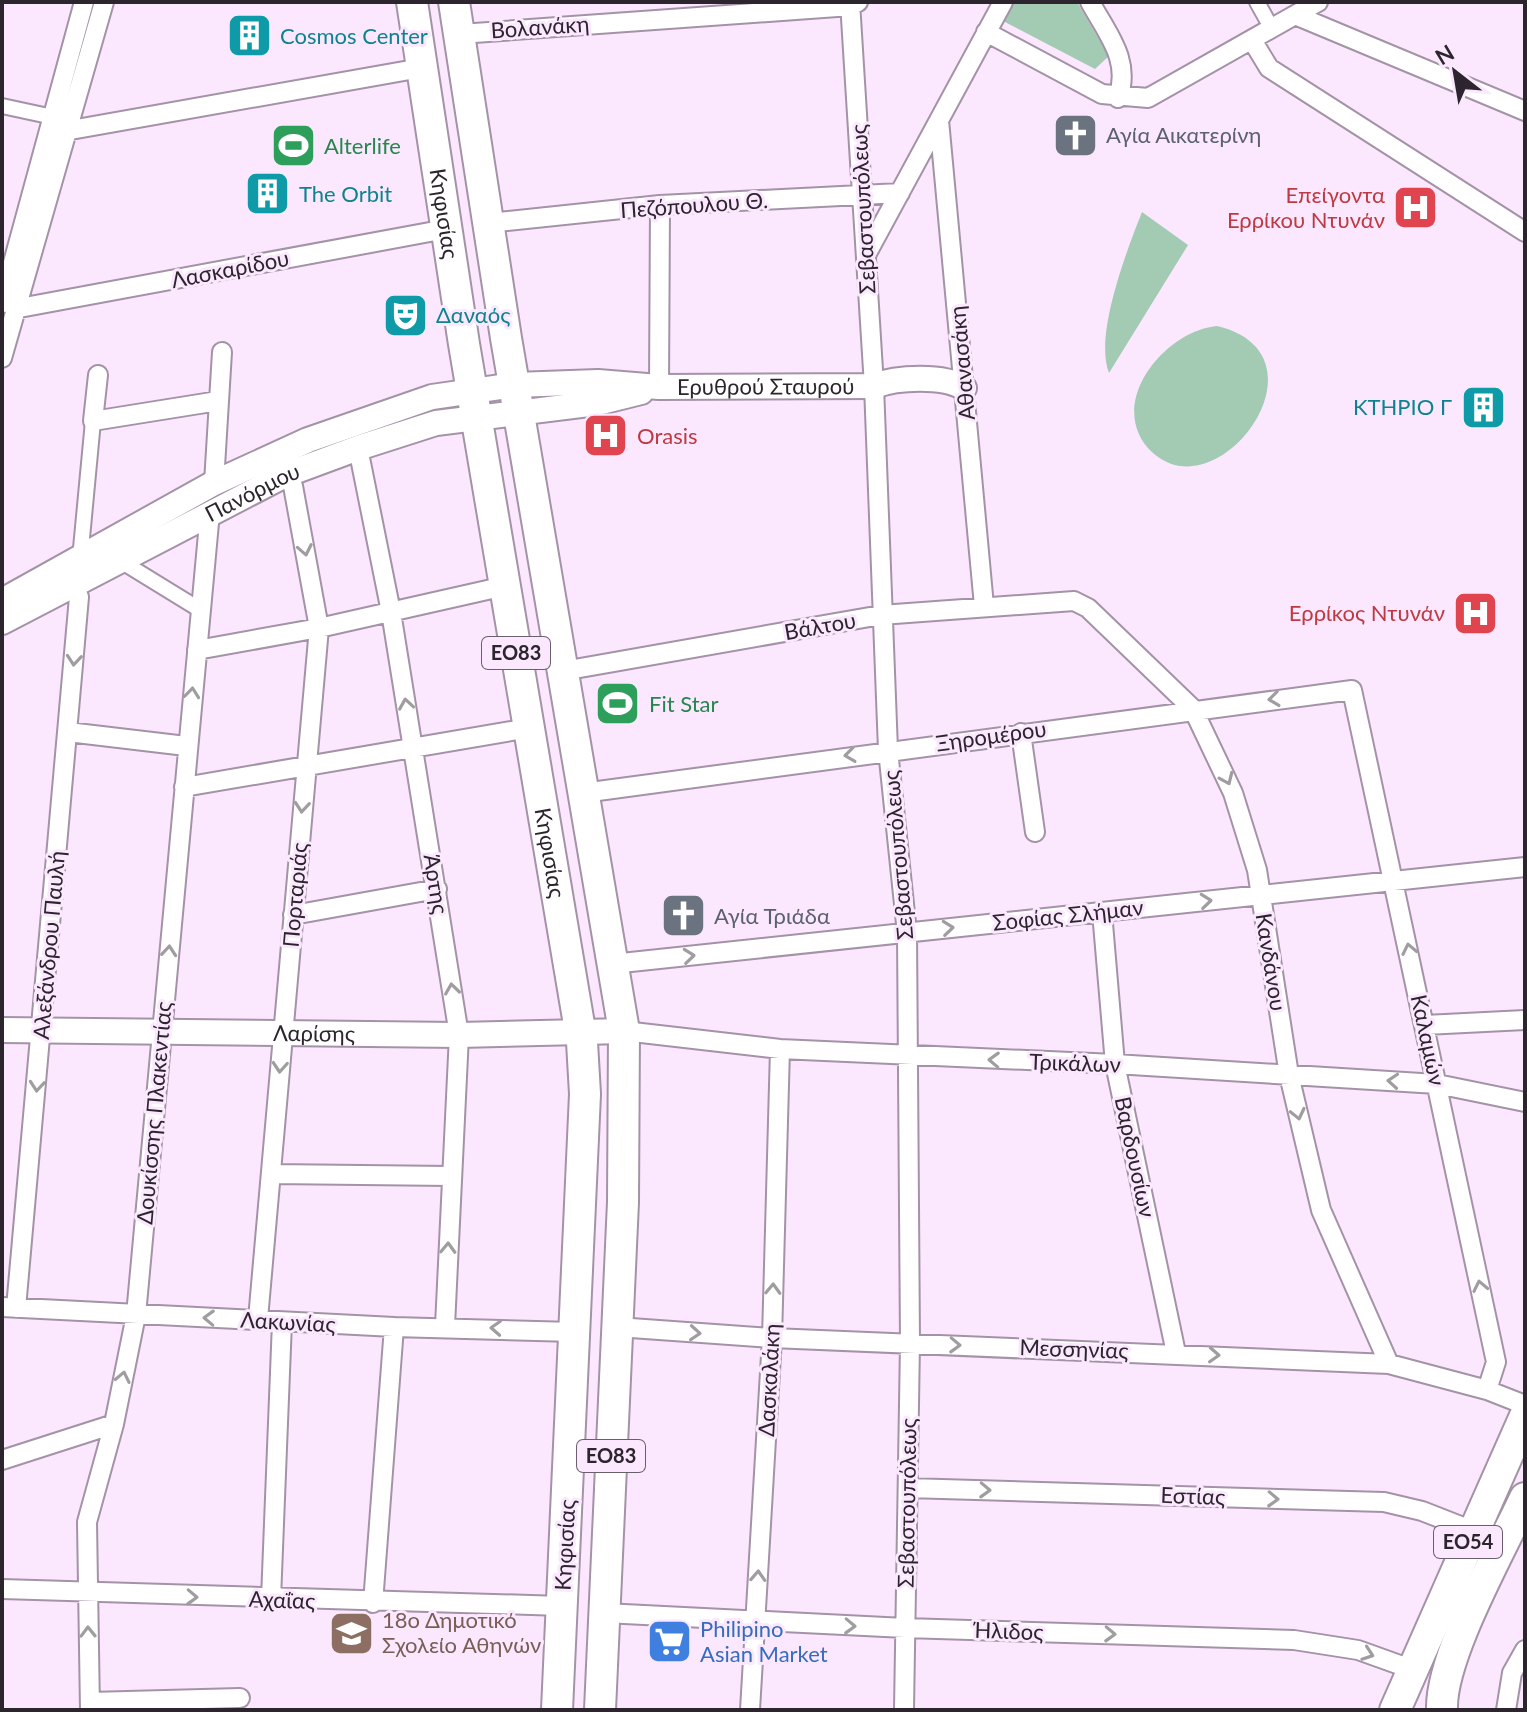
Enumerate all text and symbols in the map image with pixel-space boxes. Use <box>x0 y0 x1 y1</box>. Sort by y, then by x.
street label: Βολανάκη <box>490 10 590 43</box>
building icon: Cosmos Center <box>225 12 273 60</box>
place label: Cosmos Center <box>280 22 428 49</box>
north arrow <box>1415 32 1495 112</box>
text: N <box>1430 38 1459 70</box>
church icon: Αγία Αικατερίνη <box>1051 111 1099 159</box>
place label: Αγία Αικατερίνη <box>1106 121 1261 148</box>
sports icon: Alterlife <box>269 122 317 170</box>
street label: Σεβαστουπόλεως <box>845 123 880 295</box>
place label: Alterlife <box>324 132 401 159</box>
street label: Κηφισίας <box>424 166 465 261</box>
building icon: The Orbit <box>244 170 292 218</box>
place label: The Orbit <box>299 180 392 207</box>
place label: Επείγοντα Ερρίκου Ντυνάν <box>1227 181 1385 233</box>
hospital icon: Επείγοντα Ερρίκου Ντυνάν <box>1392 184 1440 232</box>
street label: Πεζόπουλου Θ. <box>619 186 769 223</box>
street label: Λασκαρίδου <box>169 244 291 293</box>
theatre icon: Δαναός <box>381 291 429 339</box>
place label: Δαναός <box>436 301 510 328</box>
street label: Αθανασάκη <box>943 305 980 421</box>
street label: Ερυθρού Σταυρού <box>677 372 854 400</box>
building icon: ΚΤΗΡΙΟ Γ <box>1459 383 1507 431</box>
place label: ΚΤΗΡΙΟ Γ <box>1353 393 1452 420</box>
hospital icon: Orasis <box>582 412 630 460</box>
place label: Orasis <box>637 422 698 449</box>
street label: Πανόρμου <box>200 457 303 527</box>
one-way arrow <box>295 543 312 556</box>
hospital icon: Ερρίκος Ντυνάν <box>1452 589 1500 637</box>
place label: Ερρίκος Ντυνάν <box>1289 599 1445 626</box>
street label: Βάλτου <box>782 606 858 645</box>
road number: ΕΟ83 <box>482 637 550 669</box>
one-way arrow <box>66 654 83 667</box>
sports icon: Fit Star <box>594 680 642 728</box>
one-way arrow <box>184 686 201 699</box>
place label: Fit Star <box>649 690 718 717</box>
one-way arrow <box>1267 691 1280 708</box>
one-way arrow <box>399 698 416 711</box>
street label: Ξηρομέρου <box>934 714 1048 757</box>
one-way arrow <box>843 747 856 764</box>
street label: Σεβαστουπόλεως <box>877 769 918 941</box>
one-way arrow <box>1217 771 1233 785</box>
one-way arrow <box>294 801 311 814</box>
street label: Κηφισίας <box>530 806 571 900</box>
street label: Πορταριάς <box>276 841 313 948</box>
street label: Αλεξάνδρου Παυλή <box>27 849 70 1040</box>
street label: Άρτης <box>418 852 455 916</box>
church icon: Αγία Τριάδα <box>659 892 707 940</box>
one-way arrow <box>1200 892 1213 909</box>
street label: Σοφίας Σλήμαν <box>991 893 1145 936</box>
place label: Αγία Τριάδα <box>714 902 830 929</box>
street label: Κανδάνου <box>1250 911 1293 1013</box>
one-way arrow <box>942 920 955 937</box>
one-way arrow <box>1401 943 1418 957</box>
one-way arrow <box>160 944 177 957</box>
one-way arrow <box>683 947 696 964</box>
one-way arrow <box>444 982 461 996</box>
street label: Καλαμών <box>1406 992 1451 1088</box>
street label: Δουκίσσης Πλακεντίας <box>130 1000 177 1226</box>
street label: Λαρίσης <box>273 1019 355 1047</box>
street label: Τρικάλων <box>1029 1047 1121 1078</box>
one-way arrow <box>987 1051 1000 1068</box>
one-way arrow <box>272 1060 289 1073</box>
one-way arrow <box>1386 1073 1399 1090</box>
one-way arrow <box>28 1080 45 1093</box>
street label: Βαρδουσίων <box>1109 1094 1161 1220</box>
one-way arrow <box>1289 1107 1306 1121</box>
one-way arrow <box>439 1241 456 1254</box>
one-way arrow <box>1472 1279 1489 1293</box>
one-way arrow <box>765 1282 782 1295</box>
street label: Λακωνίας <box>240 1306 336 1337</box>
one-way arrow <box>202 1309 215 1326</box>
one-way arrow <box>489 1320 502 1337</box>
street label: Δασκαλάκη <box>752 1323 785 1437</box>
one-way arrow <box>689 1324 702 1341</box>
street label: Μεσσηνίας <box>1019 1333 1129 1364</box>
one-way arrow <box>949 1336 962 1353</box>
one-way arrow <box>1208 1347 1221 1364</box>
one-way arrow <box>114 1370 131 1383</box>
street label: Σεβαστουπόλεως <box>892 1418 921 1588</box>
road number: ΕΟ83 <box>577 1440 645 1472</box>
one-way arrow <box>979 1481 992 1499</box>
street label: Εστίας <box>1160 1481 1226 1510</box>
one-way arrow <box>1267 1490 1280 1508</box>
street label: Κηφισίας <box>549 1499 580 1591</box>
road number: ΕΟ54 <box>1434 1526 1502 1558</box>
one-way arrow <box>749 1569 766 1582</box>
street label: Αχαΐας <box>248 1585 316 1614</box>
one-way arrow <box>186 1588 199 1605</box>
place label: 18ο Δημοτικό Σχολείο Αθηνών <box>382 1606 541 1658</box>
school or university icon: 18ο Δημοτικό Σχολείο Αθηνών <box>327 1609 375 1657</box>
place label: Philipino Asian Market <box>700 1615 828 1667</box>
street label: Ήλιδος <box>972 1616 1044 1645</box>
one-way arrow <box>844 1617 857 1634</box>
supermarket icon: Philipino Asian Market <box>645 1618 693 1666</box>
one-way arrow <box>79 1625 96 1638</box>
one-way arrow <box>1104 1626 1117 1643</box>
one-way arrow <box>1360 1644 1374 1660</box>

